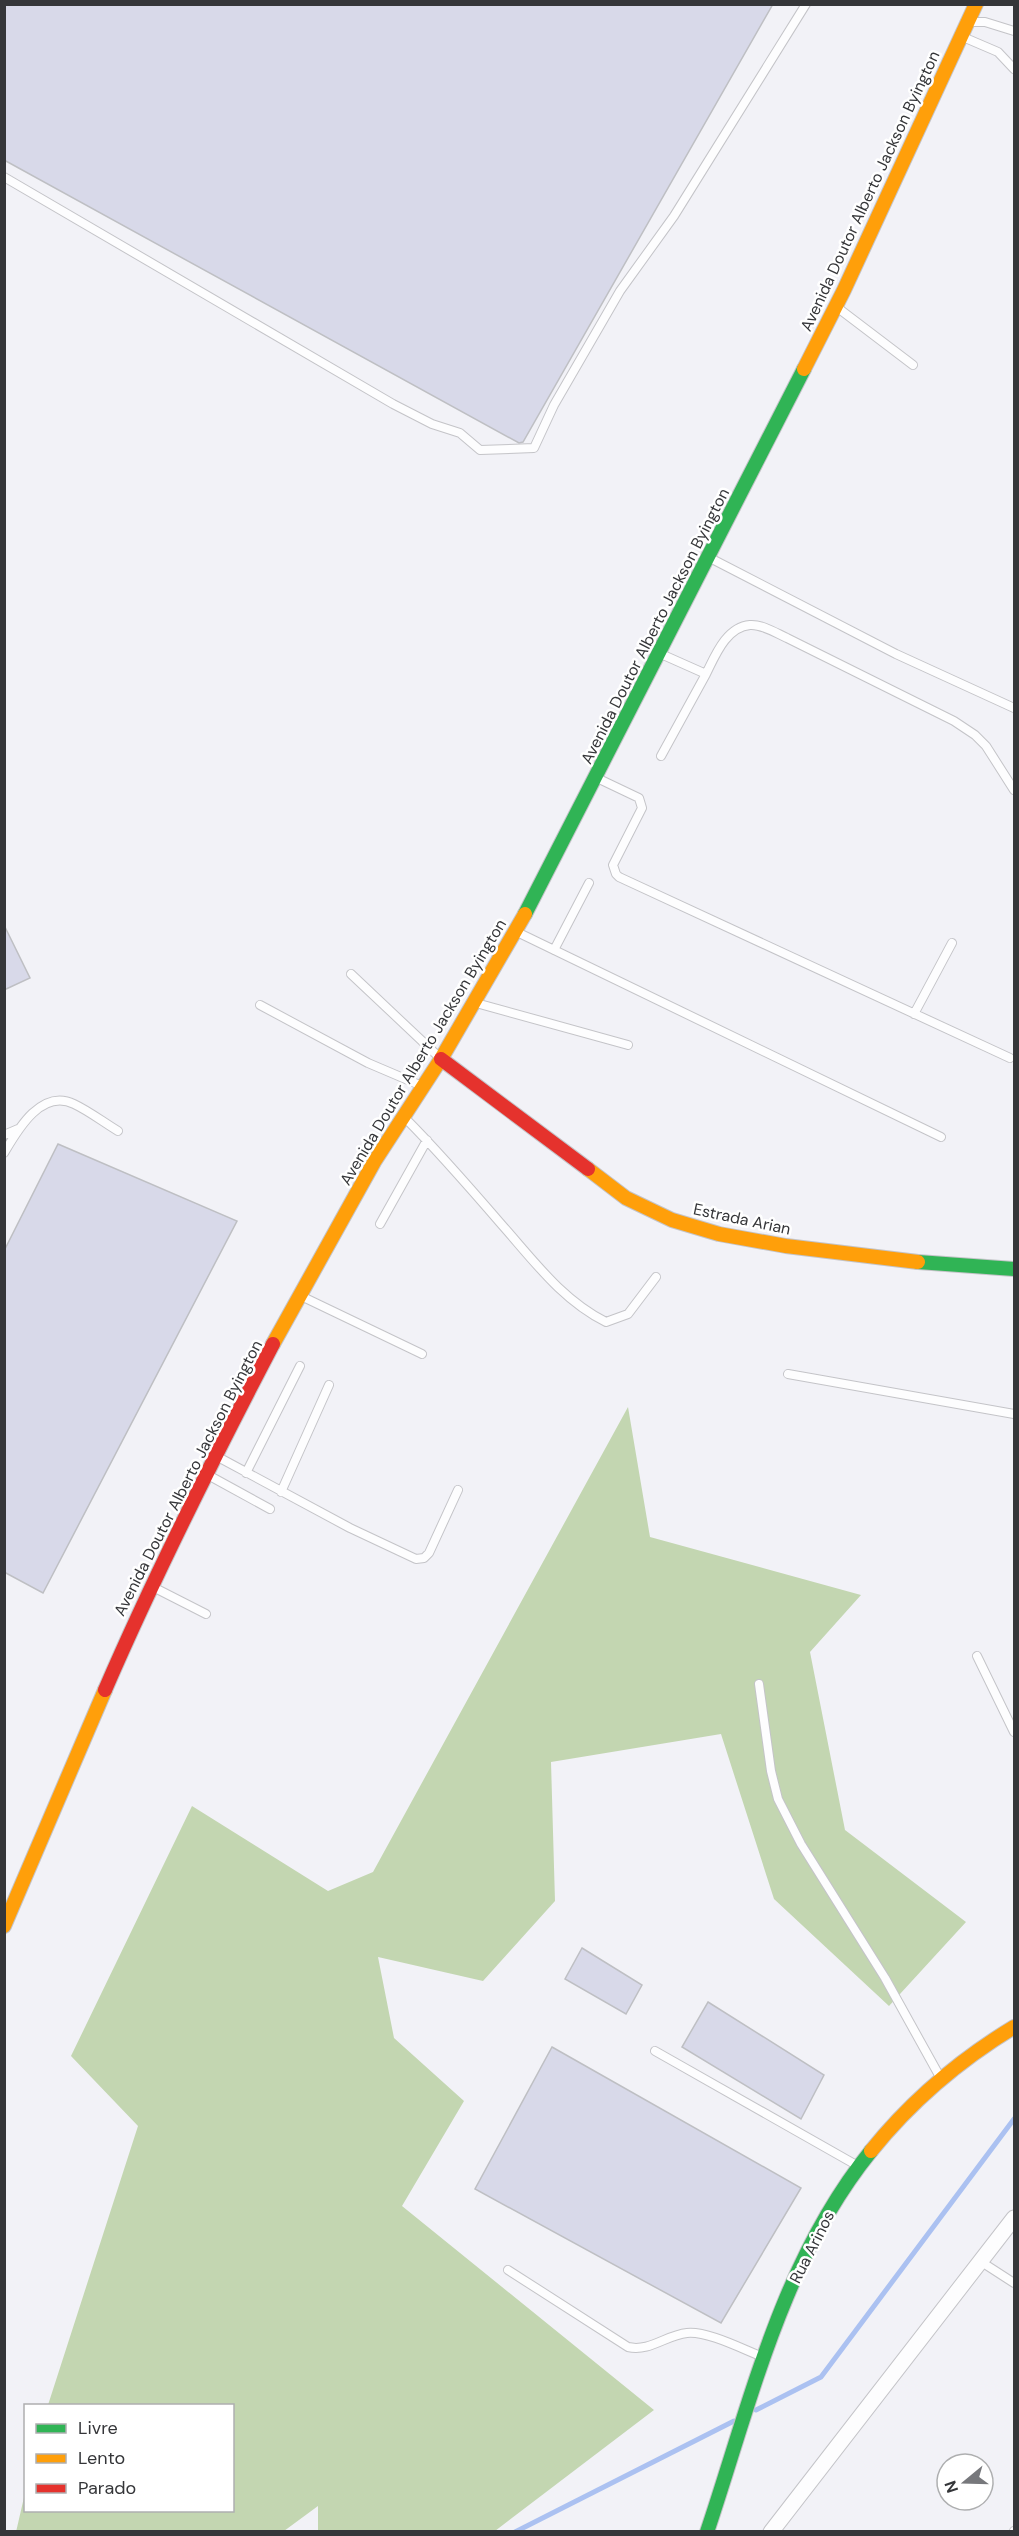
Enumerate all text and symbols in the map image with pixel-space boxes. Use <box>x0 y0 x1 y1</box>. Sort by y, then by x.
street label: Avenida Doutor Alberto Jackson Byington <box>796 47 944 335</box>
street label: Avenida Doutor Alberto Jackson Byington <box>576 484 734 768</box>
street label: Avenida Doutor Alberto Jackson Byington <box>335 915 511 1189</box>
street label: Estrada Arian <box>691 1198 793 1240</box>
street label: Avenida Doutor Alberto Jackson Byington <box>109 1336 267 1620</box>
street label: Rua Arinos <box>785 2207 839 2287</box>
legend <box>24 2404 234 2512</box>
text: Livre <box>78 2416 118 2440</box>
text: Lento <box>78 2446 125 2470</box>
north arrow <box>935 2452 995 2512</box>
text: Parado <box>78 2476 136 2500</box>
text: N <box>939 2478 963 2496</box>

